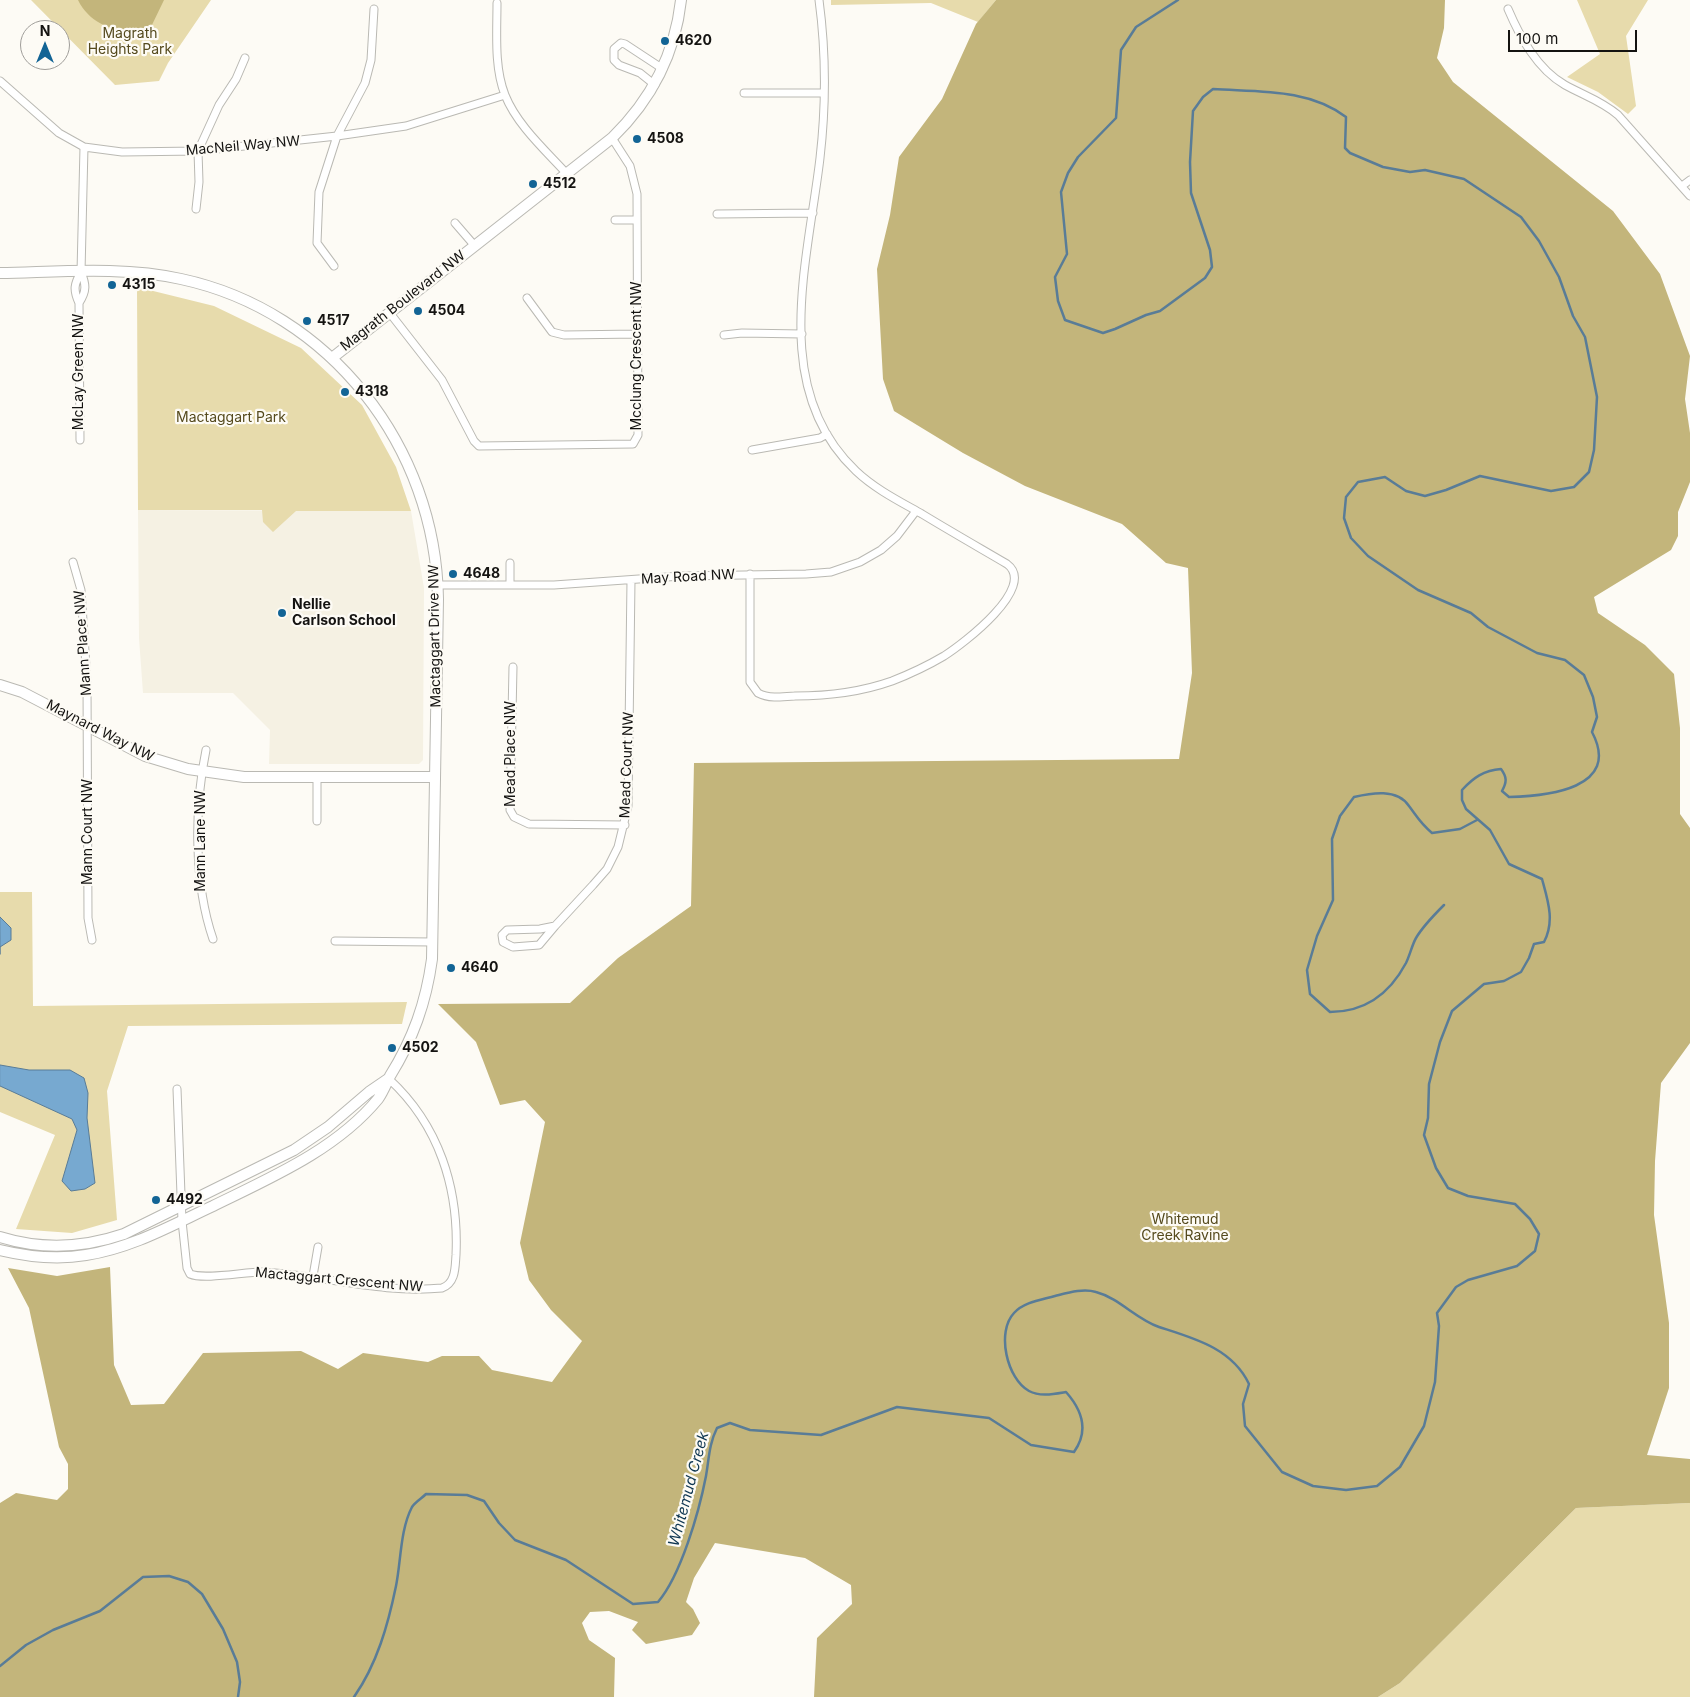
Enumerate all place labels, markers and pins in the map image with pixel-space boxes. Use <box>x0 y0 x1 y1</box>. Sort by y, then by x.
place label: 4620 <box>675 33 712 49</box>
marker: 4620 <box>659 35 671 47</box>
place label: 4508 <box>647 131 684 147</box>
marker: 4508 <box>631 133 643 145</box>
place label: 4512 <box>543 176 576 192</box>
marker: 4512 <box>527 178 539 190</box>
place label: 4315 <box>122 277 155 293</box>
marker: 4315 <box>106 279 118 291</box>
place label: 4504 <box>428 303 465 319</box>
marker: 4504 <box>412 305 424 317</box>
place label: 4517 <box>317 313 350 329</box>
marker: 4517 <box>301 315 313 327</box>
place label: 4318 <box>355 384 389 400</box>
marker: 4318 <box>339 386 351 398</box>
place label: 4648 <box>463 566 500 582</box>
marker: 4648 <box>447 568 459 580</box>
place label: Nellie Carlson School <box>292 597 396 630</box>
marker: Nellie Carlson School <box>276 607 288 619</box>
place label: 4640 <box>461 960 498 976</box>
marker: 4640 <box>445 962 457 974</box>
place label: 4502 <box>402 1040 439 1056</box>
marker: 4502 <box>386 1042 398 1054</box>
place label: 4492 <box>166 1192 203 1208</box>
marker: 4492 <box>150 1194 162 1206</box>

